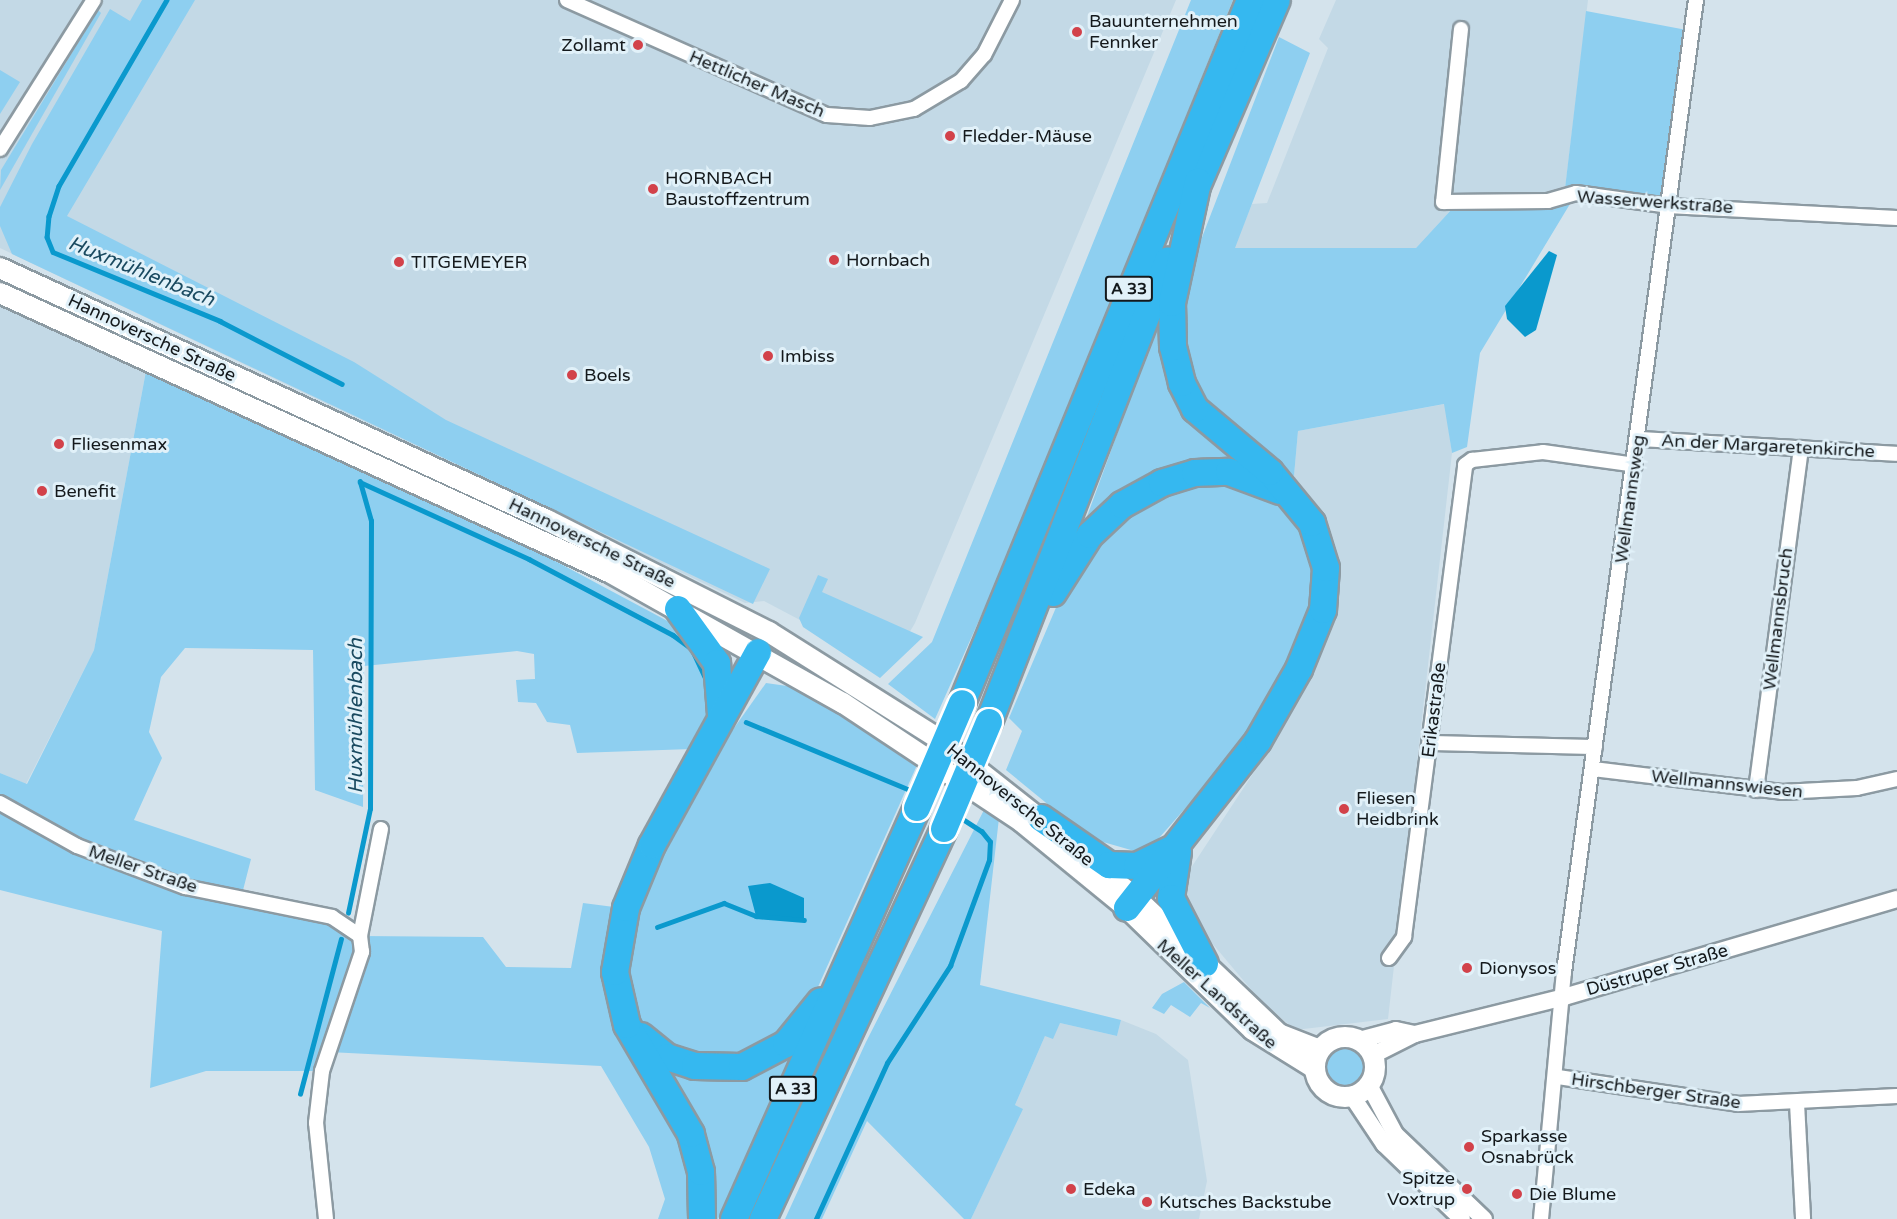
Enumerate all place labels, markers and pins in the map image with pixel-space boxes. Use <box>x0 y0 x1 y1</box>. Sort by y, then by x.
place label: Bauunternehmen Fennker <box>1089 11 1238 54</box>
marker: Bauunternehmen Fennker <box>1070 25 1084 39</box>
place label: Zollamt <box>561 34 626 56</box>
marker: Zollamt <box>631 38 645 52</box>
place label: Fledder-Mäuse <box>962 125 1092 147</box>
marker: Fledder-Mäuse <box>943 129 957 143</box>
place label: HORNBACH Baustoffzentrum <box>665 168 810 210</box>
marker: HORNBACH Baustoffzentrum <box>646 182 660 196</box>
place label: Hornbach <box>846 249 930 271</box>
place label: TITGEMEYER <box>411 251 527 273</box>
marker: Hornbach <box>827 253 841 267</box>
marker: TITGEMEYER <box>392 255 406 269</box>
place label: Imbiss <box>780 345 835 367</box>
marker: Imbiss <box>761 349 775 363</box>
place label: Boels <box>584 364 631 386</box>
marker: Boels <box>565 368 579 382</box>
place label: Fliesenmax <box>71 433 167 455</box>
marker: Fliesenmax <box>52 437 66 451</box>
place label: Benefit <box>54 480 116 502</box>
marker: Benefit <box>35 484 49 498</box>
place label: Fliesen Heidbrink <box>1356 788 1439 830</box>
marker: Fliesen Heidbrink <box>1337 802 1351 816</box>
place label: Dionysos <box>1479 957 1556 979</box>
marker: Dionysos <box>1460 961 1474 975</box>
place label: Sparkasse Osnabrück <box>1481 1126 1574 1168</box>
marker: Sparkasse Osnabrück <box>1462 1140 1476 1154</box>
place label: Spitze Voxtrup <box>1387 1168 1455 1210</box>
place label: Edeka <box>1083 1178 1136 1200</box>
marker: Edeka <box>1064 1182 1078 1196</box>
marker: Spitze Voxtrup <box>1460 1182 1474 1196</box>
place label: Die Blume <box>1529 1183 1616 1205</box>
marker: Die Blume <box>1510 1187 1524 1201</box>
place label: Kutsches Backstube <box>1159 1191 1331 1213</box>
marker: Kutsches Backstube <box>1140 1195 1154 1209</box>

